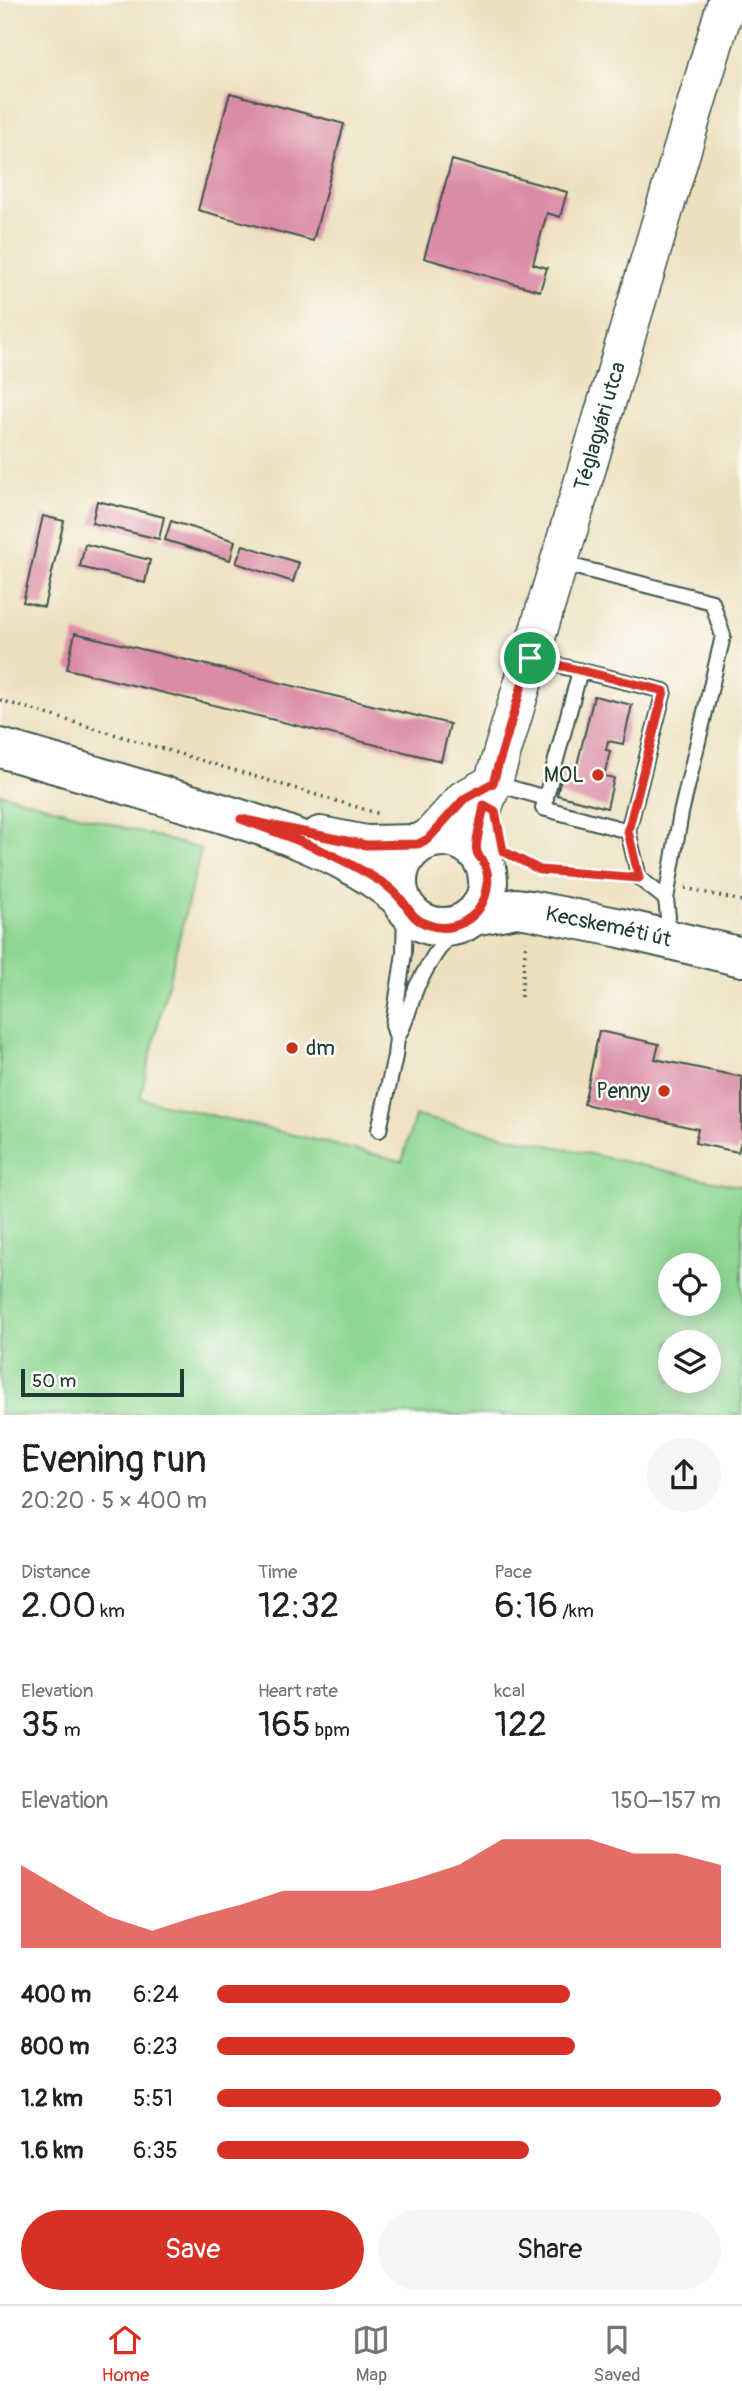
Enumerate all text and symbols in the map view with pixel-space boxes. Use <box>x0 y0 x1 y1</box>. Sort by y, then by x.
street label: Téglagyári utca <box>568 359 632 494</box>
pin <box>500 628 560 688</box>
icon: arrive <box>511 639 549 677</box>
place label: MOL <box>544 762 584 789</box>
marker: MOL <box>590 767 606 783</box>
street label: Kecskeméti út <box>543 900 675 953</box>
place label: dm <box>306 1035 335 1062</box>
marker: dm <box>284 1040 300 1056</box>
place label: Penny <box>596 1078 650 1105</box>
marker: Penny <box>656 1083 672 1099</box>
map controls <box>658 1253 721 1393</box>
button: locate <box>658 1253 721 1316</box>
button: layers <box>658 1330 721 1393</box>
scale bar <box>21 1366 184 1398</box>
text: 50 m <box>32 1369 76 1393</box>
text: Evening run <box>21 1436 207 1484</box>
button: share <box>647 1438 721 1512</box>
text: 20:20 · 5 × 400 m <box>21 1486 207 1515</box>
text: Distance <box>21 1560 90 1584</box>
text: Time <box>258 1560 297 1584</box>
text: Pace <box>494 1560 532 1584</box>
text: 2.00 <box>21 1584 96 1628</box>
text: 12:32 <box>258 1584 339 1628</box>
text: 6:16 <box>494 1584 558 1628</box>
text: km <box>96 1599 125 1623</box>
text: /km <box>558 1599 594 1623</box>
text: Elevation <box>21 1679 93 1703</box>
text: Heart rate <box>258 1679 338 1703</box>
text: kcal <box>494 1679 525 1703</box>
text: 35 <box>21 1703 60 1747</box>
text: 165 <box>258 1703 311 1747</box>
text: 122 <box>494 1703 547 1747</box>
text: m <box>60 1718 81 1742</box>
text: bpm <box>311 1718 350 1742</box>
text: Elevation <box>21 1786 109 1815</box>
text: 150–157 m <box>611 1786 721 1815</box>
text: 400 m <box>21 1980 91 2009</box>
text: 6:24 <box>133 1980 179 2009</box>
text: 800 m <box>21 2032 89 2061</box>
text: 6:23 <box>133 2032 178 2061</box>
text: 1.2 km <box>21 2084 83 2113</box>
text: 5:51 <box>133 2084 173 2113</box>
text: 1.6 km <box>21 2136 83 2165</box>
text: 6:35 <box>133 2136 178 2165</box>
button: Save <box>21 2210 364 2290</box>
button: Share <box>378 2210 721 2290</box>
tab: Home <box>101 2321 149 2387</box>
tab: Map <box>352 2321 390 2387</box>
tab: Saved <box>593 2321 641 2387</box>

